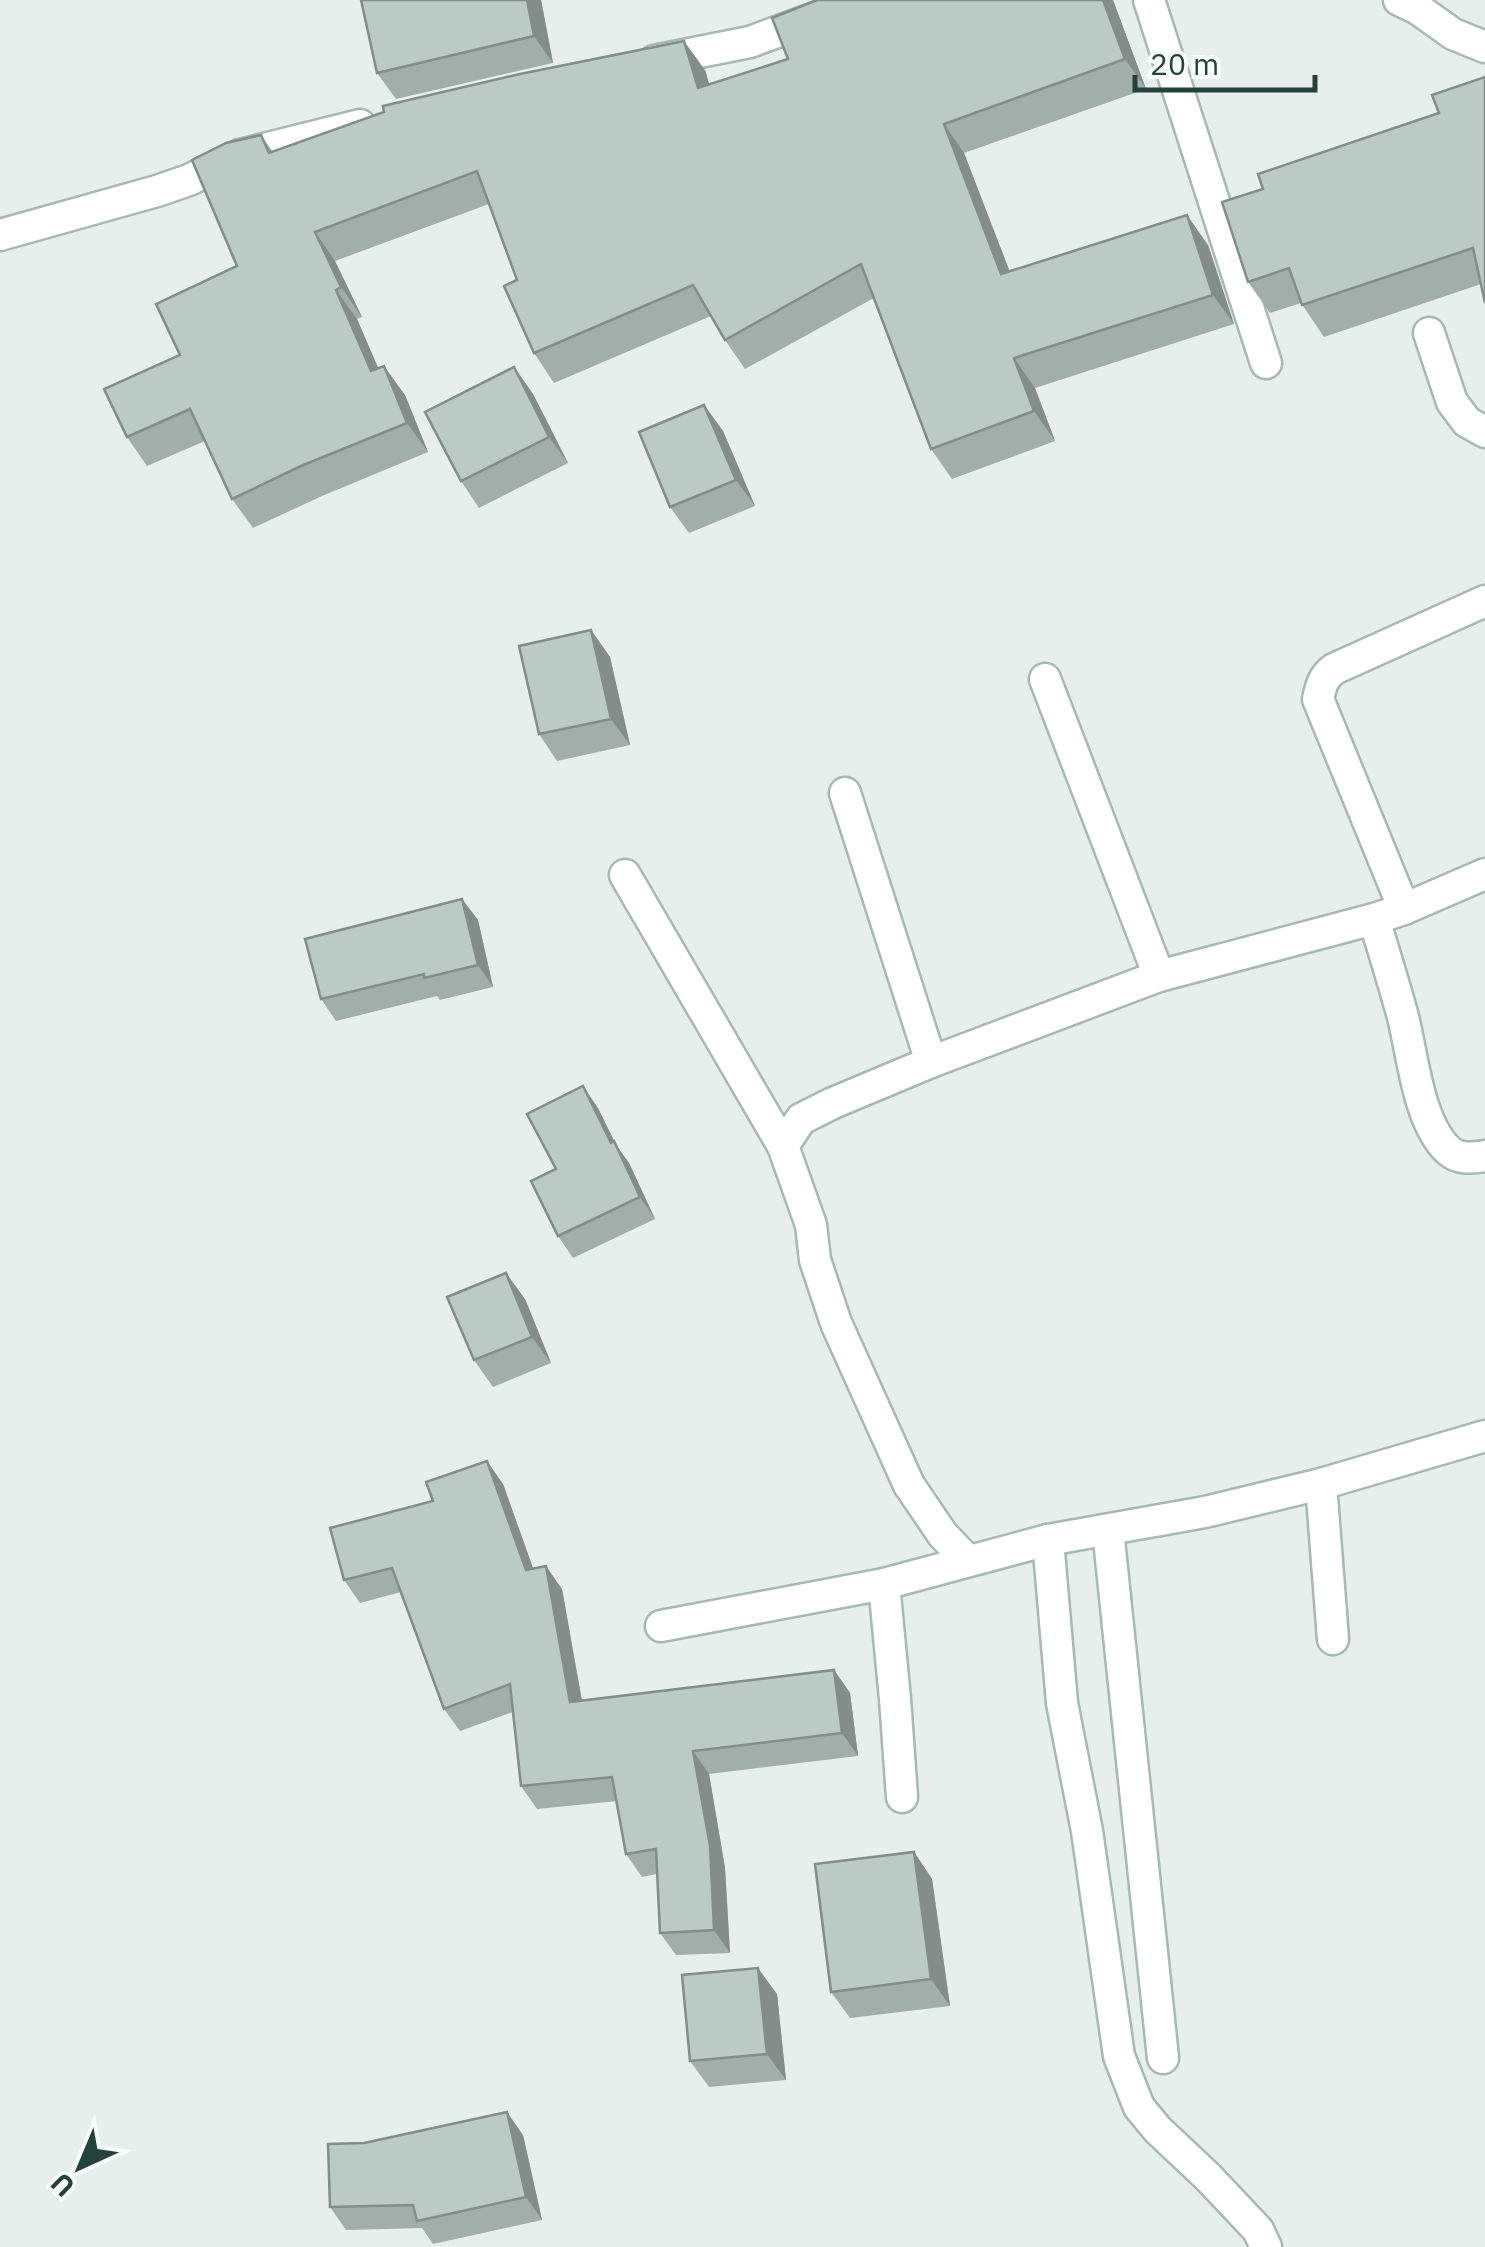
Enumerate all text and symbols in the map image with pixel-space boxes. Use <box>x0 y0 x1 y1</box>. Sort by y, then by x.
scale bar <box>1135 30 1315 92</box>
text: 20 m <box>1150 44 1219 83</box>
north arrow <box>30 2117 130 2217</box>
text: U <box>42 2165 82 2205</box>

